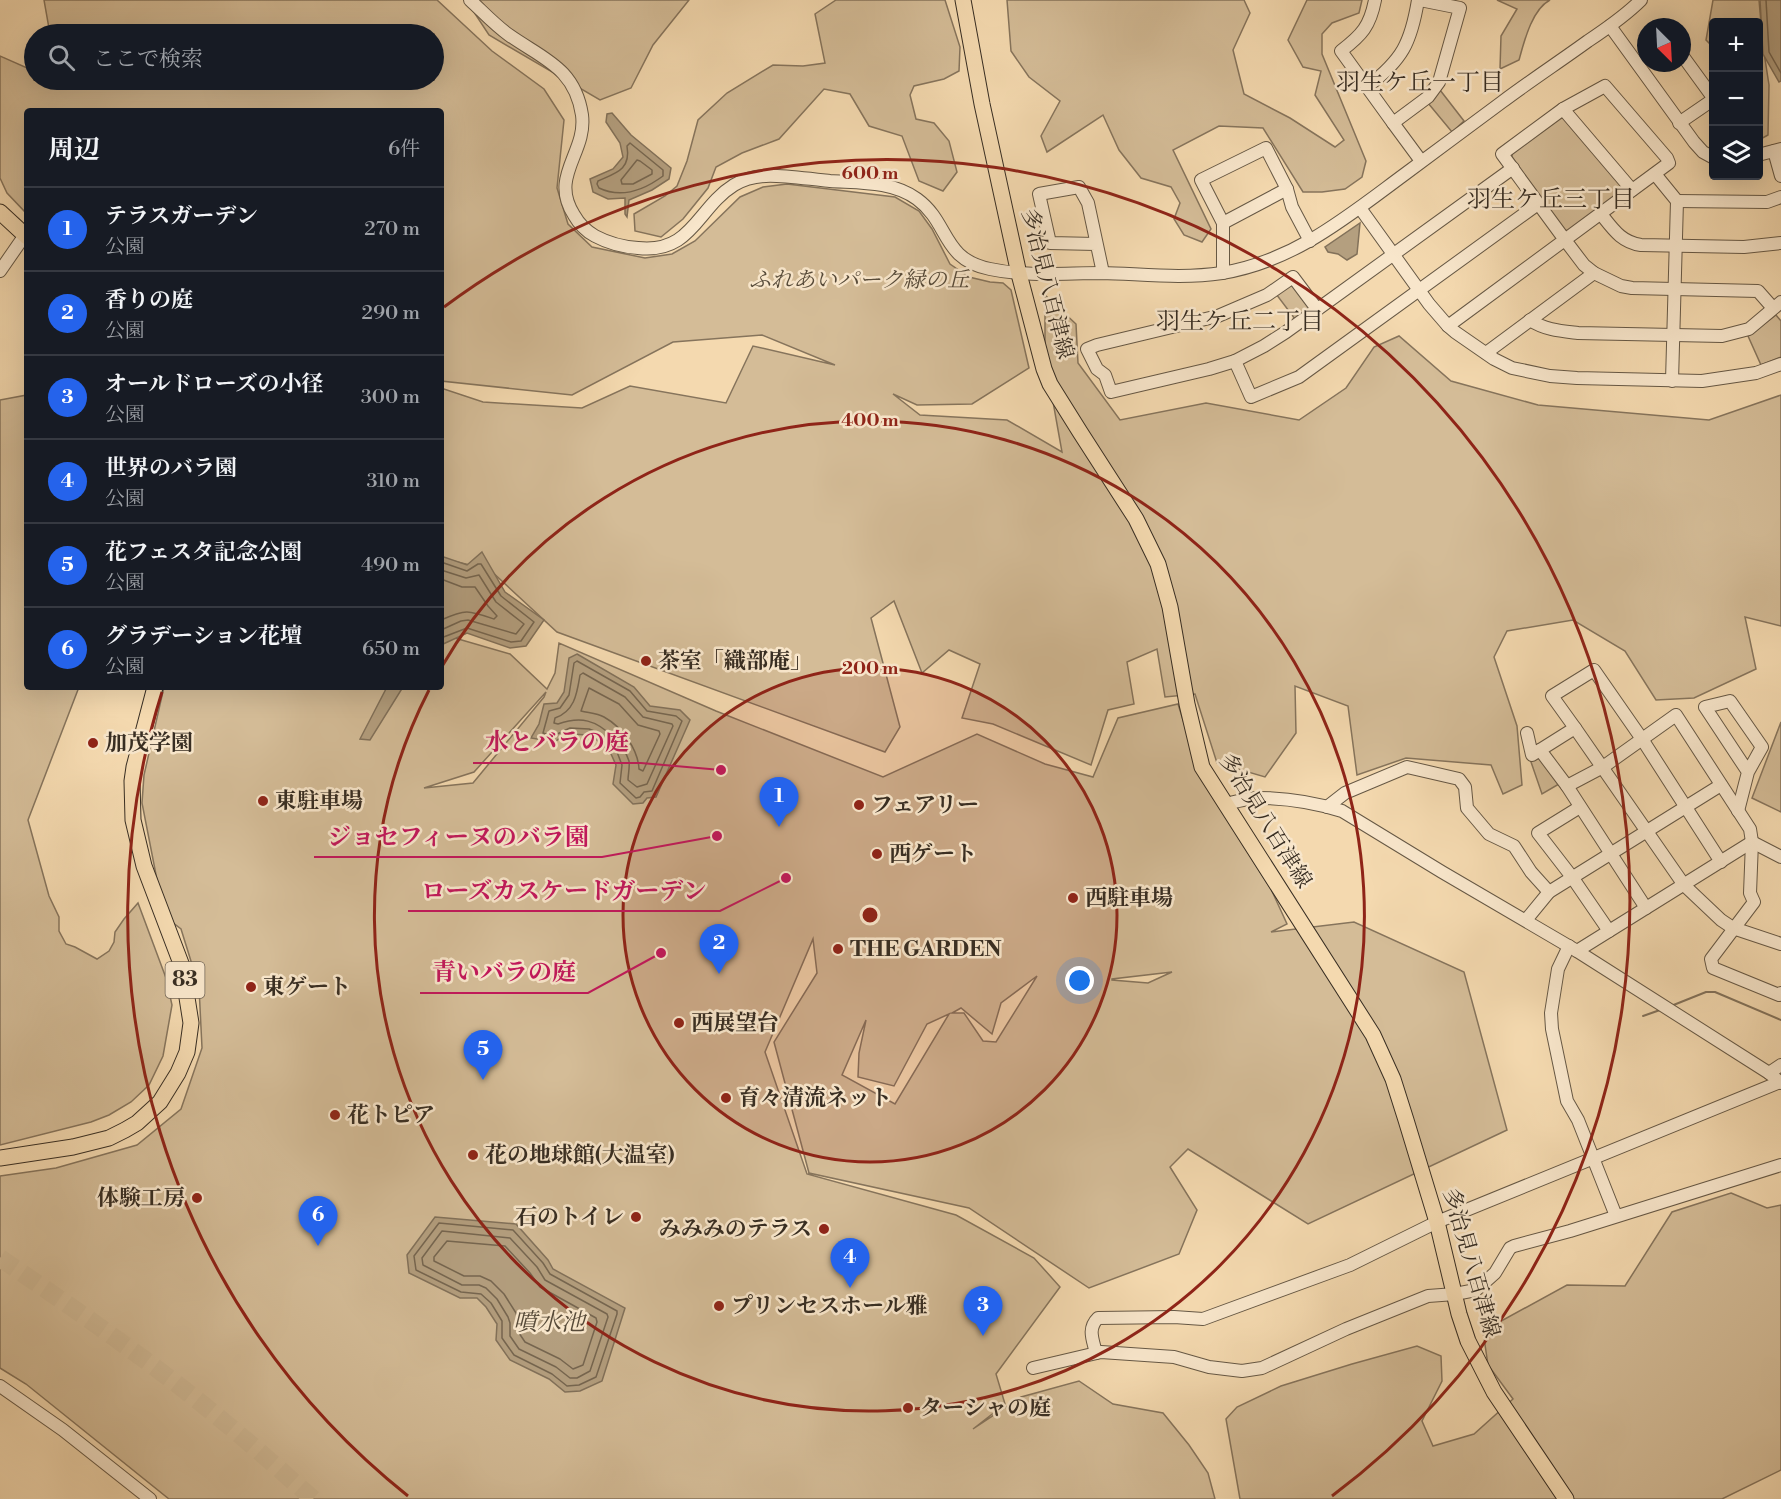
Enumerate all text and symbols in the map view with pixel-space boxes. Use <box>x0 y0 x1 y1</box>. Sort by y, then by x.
north arrow <box>1637 18 1691 72</box>
map controls <box>1709 18 1763 180</box>
button: + <box>1709 18 1763 72</box>
search box <box>24 24 444 90</box>
icon: search <box>45 41 78 74</box>
text: ここで検索 <box>93 46 203 73</box>
district label: 羽生ケ丘一丁目 <box>1336 68 1504 98</box>
button: − <box>1709 72 1763 126</box>
button: layers <box>1709 126 1763 180</box>
text: 周辺 <box>48 134 100 166</box>
text: 6件 <box>388 137 420 162</box>
text: 600 m <box>842 162 899 185</box>
district label: 羽生ケ丘三丁目 <box>1467 185 1635 215</box>
text: テラスガーデン <box>105 203 258 230</box>
street label: 多治見八百津線 <box>1015 206 1079 362</box>
text: 1 <box>63 217 72 242</box>
text: 270 m <box>364 217 420 242</box>
text: 公園 <box>105 235 145 260</box>
park label: ふれあいパーク緑の丘 <box>749 267 970 294</box>
text: 香りの庭 <box>105 287 193 314</box>
text: 2 <box>61 301 74 326</box>
text: 290 m <box>362 301 420 326</box>
district label: 羽生ケ丘二丁目 <box>1156 307 1324 337</box>
text: 公園 <box>105 319 145 344</box>
text: オールドローズの小径 <box>105 371 323 398</box>
text: 3 <box>61 385 74 410</box>
text: 300 m <box>361 385 420 410</box>
text: 公園 <box>105 403 145 428</box>
text: 400 m <box>841 409 899 432</box>
text: 世界のバラ園 <box>105 455 237 482</box>
text: 4 <box>61 469 74 494</box>
text: 310 m <box>367 469 420 494</box>
text: 公園 <box>105 487 145 512</box>
text: 花フェスタ記念公園 <box>105 539 302 566</box>
text: 5 <box>61 553 74 578</box>
text: 490 m <box>361 553 420 578</box>
text: 公園 <box>105 571 145 596</box>
text: グラデーション花壇 <box>105 623 302 650</box>
text: 6 <box>61 637 74 662</box>
text: 650 m <box>362 637 420 662</box>
place label: 茶室「織部庵」 <box>658 648 812 675</box>
marker: 茶室「織部庵」 <box>639 654 653 668</box>
text: 公園 <box>105 655 145 680</box>
text: 200 m <box>842 657 899 680</box>
callout: 水とバラの庭 <box>473 721 641 763</box>
text: 水とバラの庭 <box>485 728 629 758</box>
place label: 加茂学園 <box>105 730 193 757</box>
marker: 加茂学園 <box>86 736 100 750</box>
street label: 多治見八百津線 <box>1213 749 1317 893</box>
pin: 1 <box>760 778 798 827</box>
place label: 東駐車場 <box>275 788 363 815</box>
place label: フェアリー <box>871 792 979 819</box>
marker: 東駐車場 <box>256 794 270 808</box>
marker: フェアリー <box>852 798 866 812</box>
callout: ジョセフィーヌのバラ園 <box>314 815 602 857</box>
text: ジョセフィーヌのバラ園 <box>327 823 589 853</box>
place label: 西ゲート <box>889 841 977 868</box>
marker: 西ゲート <box>870 847 884 861</box>
callout: ローズカスケードガーデン <box>408 869 720 911</box>
text: ローズカスケードガーデン <box>421 877 707 907</box>
place label: 西駐車場 <box>1085 885 1173 912</box>
marker: 西駐車場 <box>1066 891 1080 905</box>
centre of rings <box>860 905 880 925</box>
pin: 2 <box>700 924 738 974</box>
place label: THE GARDEN <box>850 936 1002 963</box>
marker: THE GARDEN <box>831 942 845 956</box>
callout: 青いバラの庭 <box>420 951 588 993</box>
text: 青いバラの庭 <box>432 958 576 988</box>
road number: 83 <box>166 962 204 998</box>
your location <box>1065 966 1094 995</box>
place label: 東ゲート <box>263 974 351 1001</box>
marker: 東ゲート <box>244 980 258 994</box>
place label: 西展望台 <box>691 1010 779 1037</box>
marker: 西展望台 <box>672 1016 686 1030</box>
pin: 5 <box>464 1030 502 1080</box>
place label: 育々清流ネット <box>738 1085 892 1112</box>
marker: 育々清流ネット <box>719 1091 733 1105</box>
place label: 花トピア <box>347 1102 435 1129</box>
marker: 花トピア <box>328 1108 342 1122</box>
place label: 花の地球館(大温室) <box>485 1142 675 1169</box>
marker: 花の地球館(大温室) <box>466 1148 480 1162</box>
place label: 体験工房 <box>97 1185 185 1212</box>
street label: 多治見八百津線 <box>1437 1185 1505 1341</box>
marker: 体験工房 <box>190 1191 204 1205</box>
pin: 6 <box>298 1196 338 1246</box>
place label: 石のトイレ <box>515 1204 624 1231</box>
marker: 石のトイレ <box>629 1210 643 1224</box>
place label: みみみのテラス <box>659 1216 812 1243</box>
marker: みみみのテラス <box>817 1222 831 1236</box>
pin: 4 <box>830 1238 870 1288</box>
pin: 3 <box>964 1286 1002 1336</box>
place label: プリンセスホール雅 <box>731 1293 928 1320</box>
marker: プリンセスホール雅 <box>712 1299 726 1313</box>
water label: 噴水池 <box>513 1308 588 1338</box>
place label: ターシャの庭 <box>920 1395 1051 1422</box>
marker: ターシャの庭 <box>901 1401 915 1415</box>

